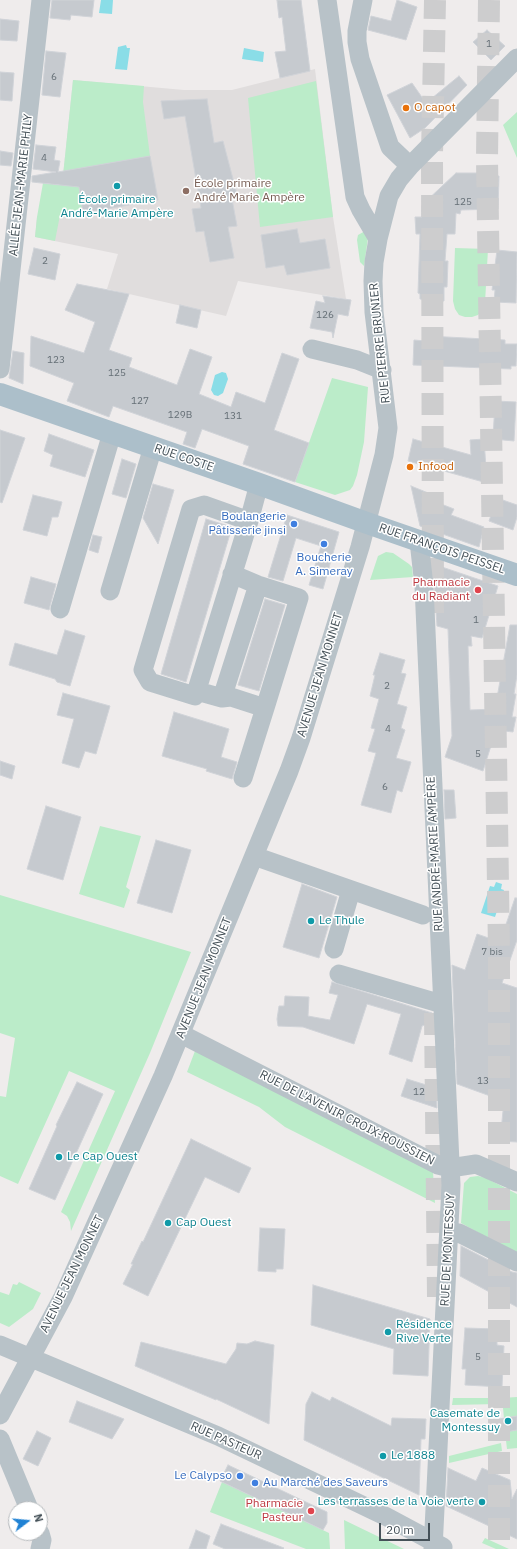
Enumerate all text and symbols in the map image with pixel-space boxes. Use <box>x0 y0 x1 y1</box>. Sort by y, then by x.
house number: 1 <box>486 38 492 50</box>
house number: 6 <box>51 71 57 83</box>
place label: O capot <box>414 101 456 115</box>
marker: O capot <box>401 103 411 113</box>
street label: ALLÉE JEAN-MARIE PHILY <box>6 113 36 257</box>
house number: 4 <box>41 152 47 164</box>
place label: École primaire André Marie Ampère <box>194 177 305 205</box>
marker: École primaire André-Marie Ampère <box>112 181 122 191</box>
marker: École primaire André Marie Ampère <box>181 186 191 196</box>
place label: École primaire André-Marie Ampère <box>61 193 173 221</box>
house number: 125 <box>454 196 472 208</box>
house number: 2 <box>42 255 48 267</box>
street label: RUE PIERRE BRUNIER <box>367 282 393 404</box>
house number: 126 <box>316 309 334 321</box>
house number: 123 <box>47 354 65 366</box>
house number: 125 <box>108 367 126 379</box>
house number: 127 <box>131 395 149 407</box>
house number: 129B <box>168 409 192 421</box>
house number: 131 <box>224 410 242 422</box>
street label: RUE COSTE <box>152 441 216 475</box>
place label: Infood <box>418 460 454 474</box>
marker: Infood <box>405 462 415 472</box>
place label: Boulangerie Pâtisserie jinsi <box>209 510 286 538</box>
marker: Boulangerie Pâtisserie jinsi <box>289 519 299 529</box>
street label: RUE FRANÇOIS PEISSEL <box>377 521 507 577</box>
marker: Boucherie A. Simeray <box>319 539 329 549</box>
place label: Boucherie A. Simeray <box>295 551 353 579</box>
place label: Pharmacie du Radiant <box>412 576 470 604</box>
marker: Pharmacie du Radiant <box>473 585 483 595</box>
street label: AVENUE JEAN MONNET <box>294 611 346 739</box>
house number: 1 <box>473 614 479 626</box>
house number: 2 <box>384 680 390 692</box>
house number: 4 <box>385 723 391 735</box>
house number: 5 <box>475 748 481 760</box>
street label: RUE ANDRÉ-MARIE AMPÈRE <box>424 776 446 932</box>
house number: 6 <box>382 781 388 793</box>
place label: Le Thule <box>319 914 365 928</box>
street label: AVENUE JEAN MONNET <box>173 915 235 1041</box>
marker: Le Thule <box>306 916 316 926</box>
house number: 7 bis <box>481 946 503 958</box>
street label: RUE DE L'AVENIR CROIX-ROUSSIEN <box>257 1067 437 1169</box>
house number: 13 <box>477 1075 489 1087</box>
house number: 12 <box>413 1086 425 1098</box>
place label: Le Cap Ouest <box>67 1150 138 1164</box>
marker: Le Cap Ouest <box>54 1152 64 1162</box>
street label: RUE DE MONTESSUY <box>438 1193 458 1307</box>
street label: AVENUE JEAN MONNET <box>37 1213 107 1335</box>
place label: Cap Ouest <box>176 1216 232 1230</box>
marker: Cap Ouest <box>163 1218 173 1228</box>
place label: Résidence Rive Verte <box>396 1318 452 1346</box>
marker: Résidence Rive Verte <box>383 1327 393 1337</box>
house number: 5 <box>475 1351 481 1363</box>
place label: Casemate de Montessuy <box>430 1407 500 1435</box>
marker: Casemate de Montessuy <box>503 1416 513 1426</box>
street label: RUE PASTEUR <box>188 1419 264 1463</box>
place label: Le 1888 <box>391 1449 435 1463</box>
marker: Le 1888 <box>378 1451 388 1461</box>
place label: Le Calypso <box>174 1469 232 1483</box>
marker: Le Calypso <box>235 1471 245 1481</box>
place label: Au Marché des Saveurs <box>263 1476 388 1490</box>
marker: Au Marché des Saveurs <box>250 1478 260 1488</box>
place label: Les terrasses de la Voie verte <box>317 1495 474 1509</box>
place label: Pharmacie Pasteur <box>246 1497 303 1525</box>
marker: Les terrasses de la Voie verte <box>477 1497 487 1507</box>
north arrow <box>8 1501 48 1541</box>
marker: Pharmacie Pasteur <box>306 1506 316 1516</box>
text: N <box>31 1512 46 1524</box>
scale bar <box>381 1515 432 1541</box>
text: 20 m <box>386 1522 414 1537</box>

